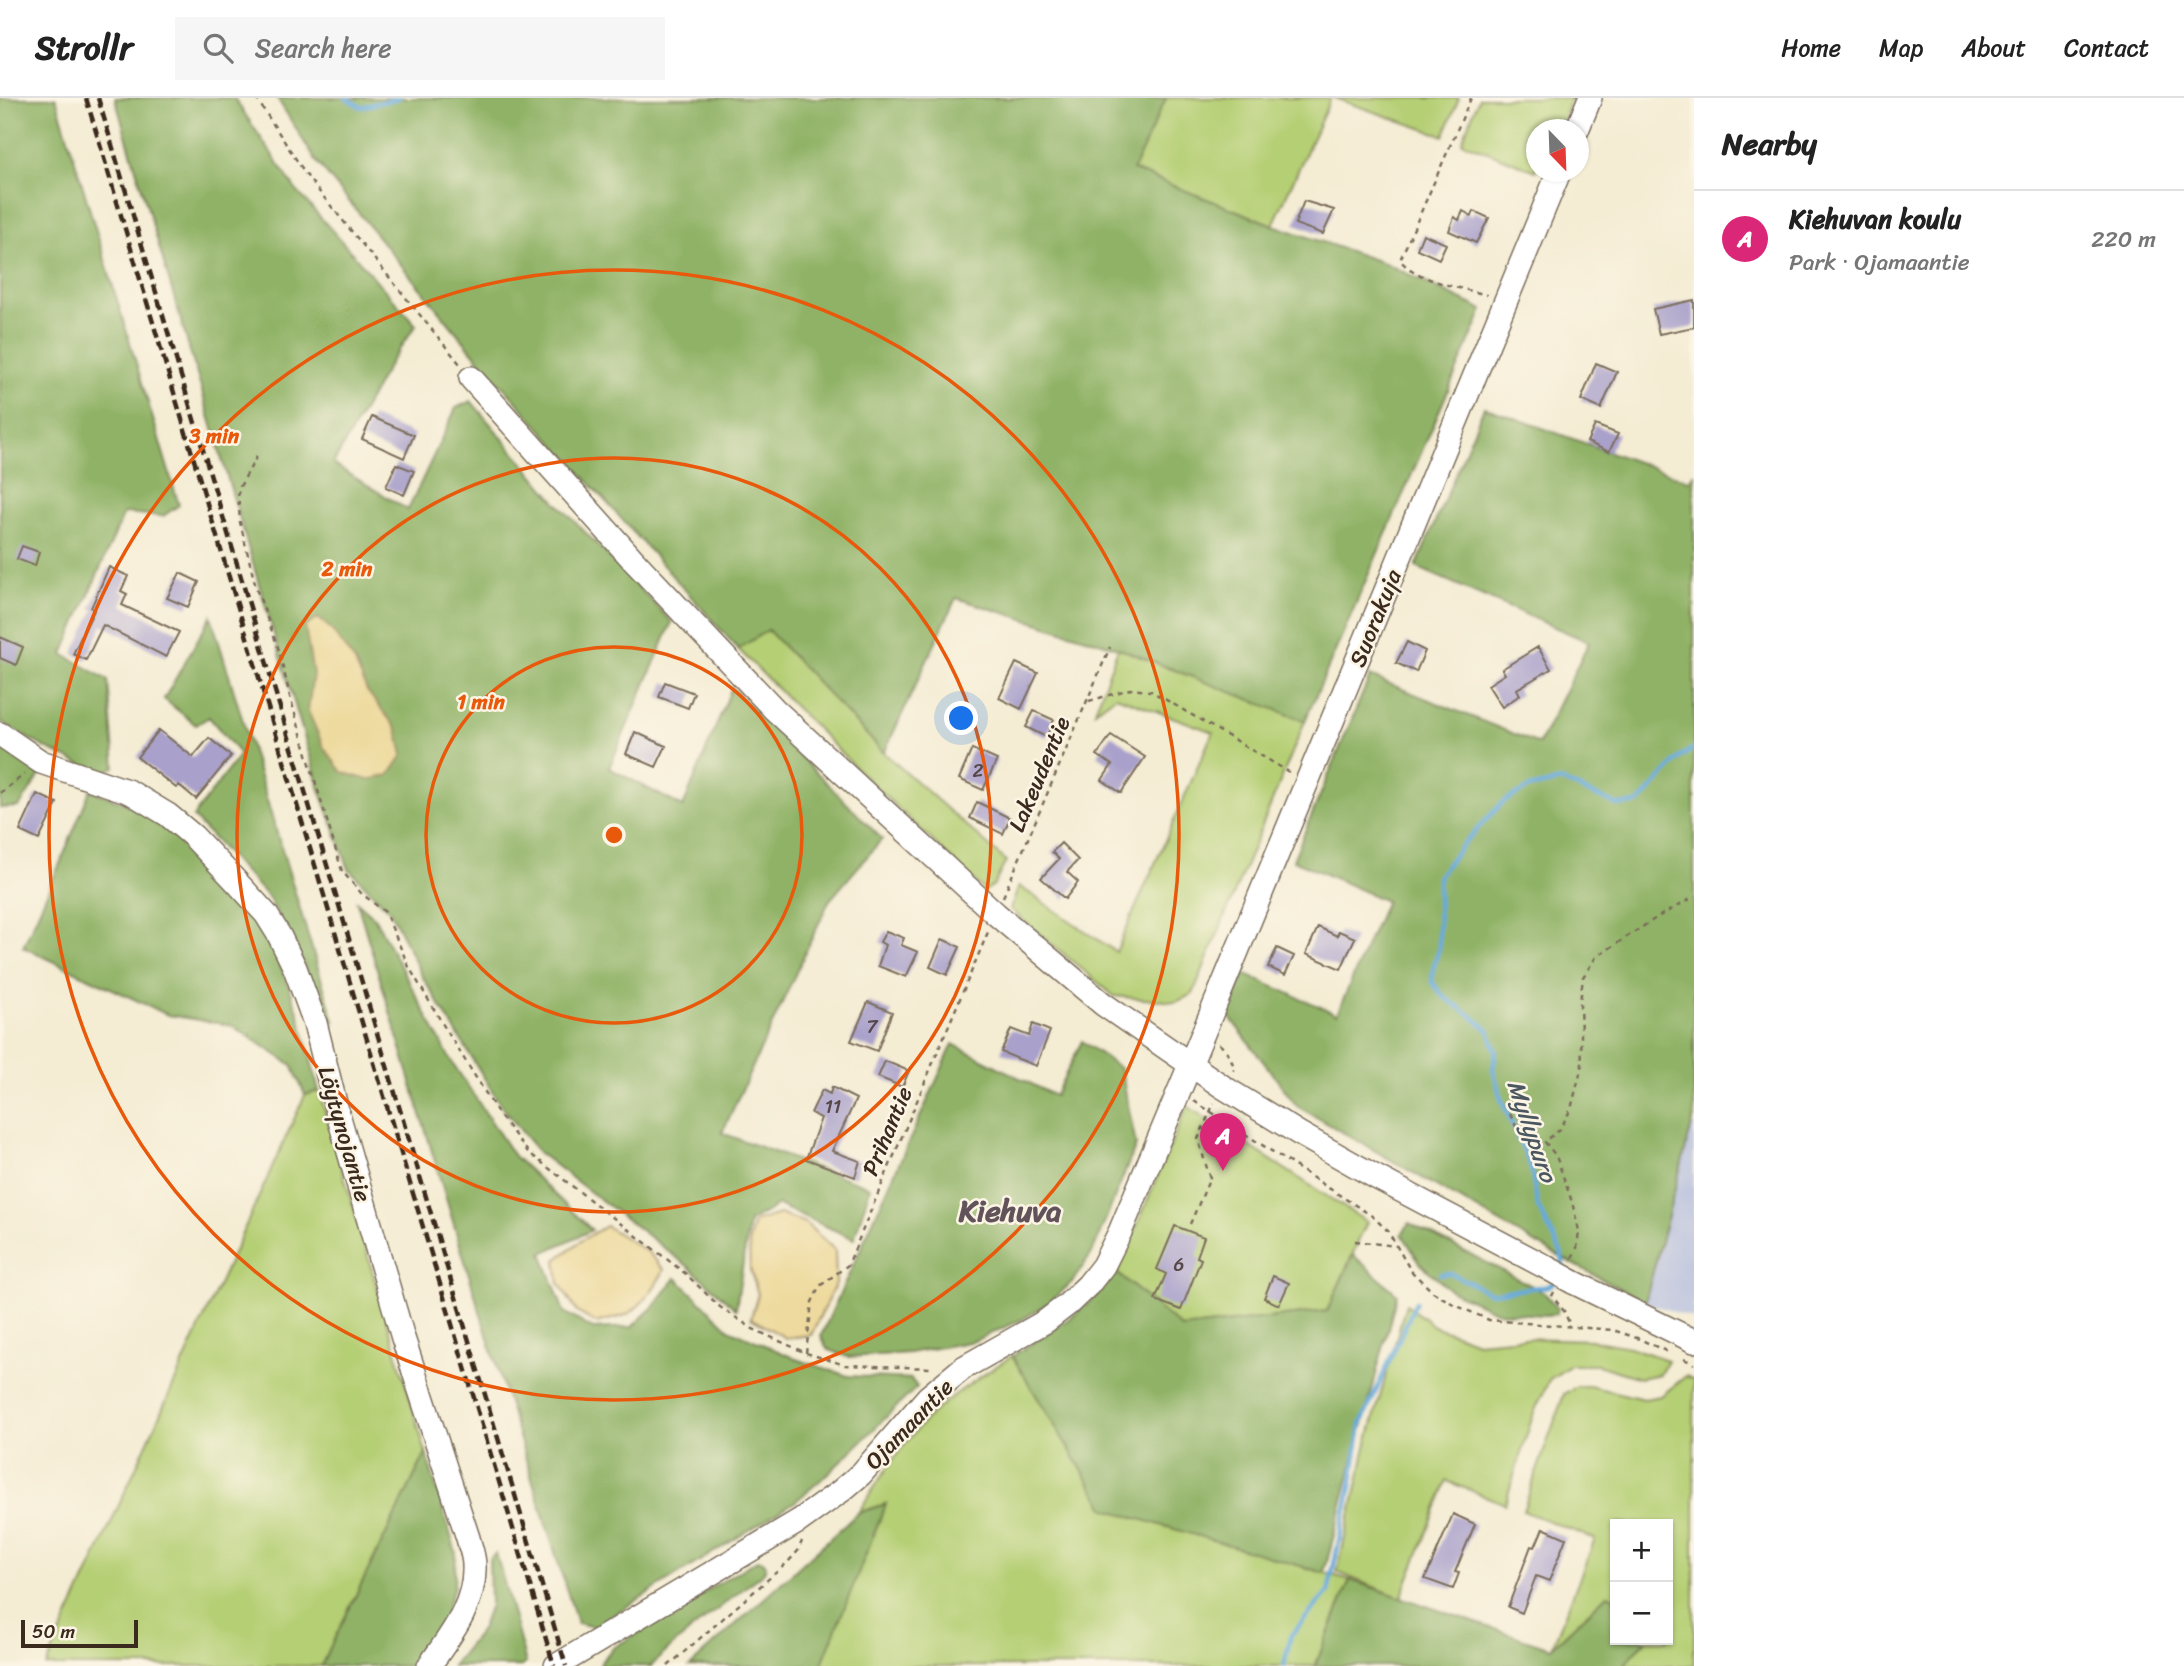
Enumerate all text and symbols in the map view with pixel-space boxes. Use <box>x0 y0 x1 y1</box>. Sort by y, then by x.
search box <box>175 17 665 80</box>
text: Strollr <box>35 19 133 77</box>
text: Search here <box>255 25 392 71</box>
text: Home <box>1781 27 1841 69</box>
text: Map <box>1879 27 1923 69</box>
text: About <box>1961 27 2026 69</box>
text: Contact <box>2064 27 2149 69</box>
icon: search <box>199 29 237 67</box>
text: Nearby <box>1722 117 1817 171</box>
north arrow <box>1526 119 1589 182</box>
text: Kiehuvan koulu <box>1789 196 1961 242</box>
text: A <box>1737 219 1753 260</box>
text: 220 m <box>2091 219 2156 260</box>
text: Park · Ojamaantie <box>1789 242 1970 283</box>
text: 3 min <box>188 417 240 455</box>
text: 2 min <box>321 550 373 588</box>
street label: Suorakuja <box>1337 563 1414 673</box>
text: 1 min <box>457 683 506 721</box>
your location <box>944 701 978 735</box>
street label: Lakeudentie <box>997 710 1082 839</box>
house number: 2 <box>973 754 984 787</box>
centre of rings <box>602 823 626 847</box>
house number: 7 <box>867 1010 879 1043</box>
street label: Löytynojantie <box>306 1061 384 1207</box>
water label: Myllypuro <box>1495 1074 1570 1190</box>
street label: Prihantie <box>850 1080 925 1182</box>
house number: 11 <box>825 1090 841 1123</box>
pin: A <box>1200 1113 1246 1171</box>
district label: Kiehuva <box>958 1184 1061 1238</box>
house number: 6 <box>1174 1248 1184 1281</box>
street label: Ojamaantie <box>855 1368 964 1480</box>
map controls <box>1610 1519 1673 1645</box>
button: + <box>1610 1519 1673 1582</box>
button: − <box>1610 1582 1673 1645</box>
text: 50 m <box>32 1615 75 1648</box>
scale bar <box>21 1617 138 1649</box>

